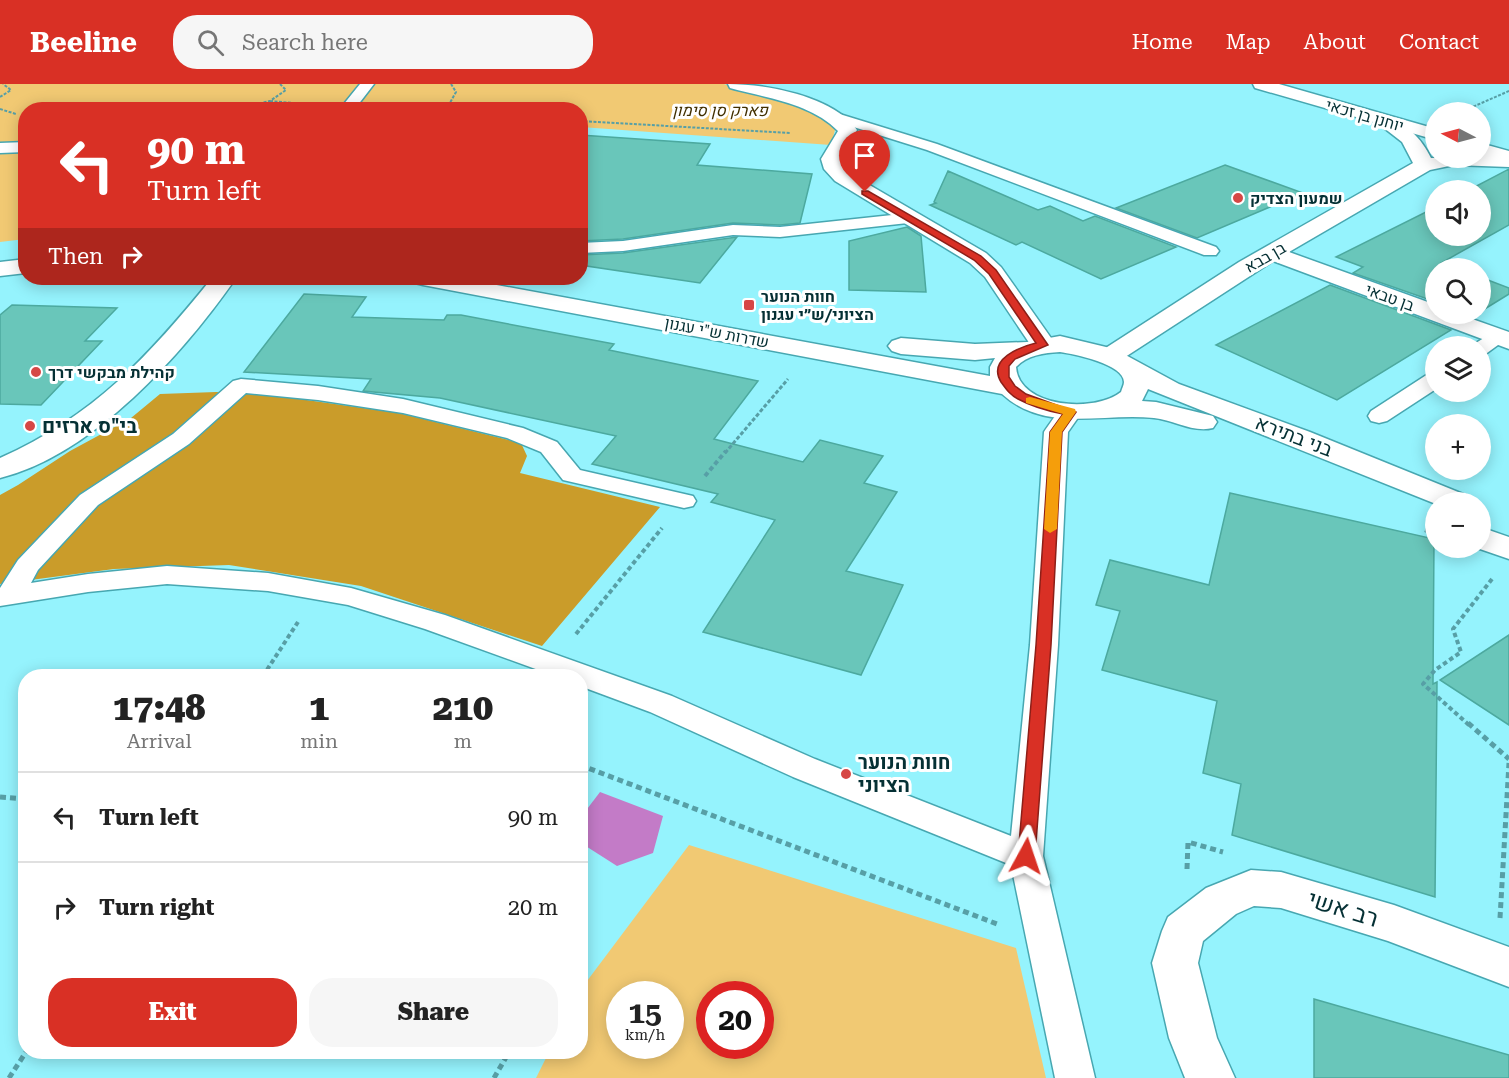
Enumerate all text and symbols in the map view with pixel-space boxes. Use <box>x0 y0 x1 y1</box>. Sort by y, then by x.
search box <box>173 15 593 69</box>
text: Beeline <box>30 26 137 59</box>
icon: search <box>194 26 227 59</box>
text: Search here <box>242 30 368 55</box>
text: Home <box>1132 30 1193 54</box>
text: Map <box>1226 30 1271 54</box>
text: About <box>1304 30 1366 54</box>
text: Contact <box>1399 30 1479 54</box>
street label: יוחנן בן זכאי <box>1324 95 1406 136</box>
park label: פארק סן סימון <box>672 101 769 120</box>
north arrow <box>1425 102 1491 168</box>
map controls <box>1425 102 1491 558</box>
text: 90 m <box>147 125 245 174</box>
icon: left <box>48 126 126 204</box>
pin <box>839 130 890 192</box>
icon: arrive <box>848 139 881 172</box>
text: Turn left <box>147 175 261 207</box>
button: sound <box>1425 180 1491 246</box>
place label: שמעון הצדיק <box>1250 189 1343 208</box>
marker: שמעון הצדיק <box>1231 191 1245 205</box>
street label: בן בבא <box>1241 238 1290 277</box>
icon: right <box>115 240 148 273</box>
text: Then <box>48 244 103 269</box>
button: search <box>1425 258 1491 324</box>
street label: בן טבאי <box>1363 280 1417 315</box>
place label: חוות הנוער הציוני/ש״י עגנון <box>761 287 874 324</box>
marker: חוות הנוער הציוני/ש״י עגנון <box>742 298 756 312</box>
street label: שדרות ש"י עגנון <box>663 313 771 352</box>
button: layers <box>1425 336 1491 402</box>
place label: קהילת מבקשי דרך <box>48 363 175 382</box>
marker: קהילת מבקשי דרך <box>29 365 43 379</box>
street label: בני בתירא <box>1252 410 1336 462</box>
place label: בי"ס ארזים <box>42 414 137 438</box>
button: + <box>1425 414 1491 480</box>
marker: בי"ס ארזים <box>23 419 37 433</box>
button: − <box>1425 492 1491 558</box>
text: 17:48 <box>113 687 205 729</box>
text: 1 <box>309 687 329 729</box>
text: 210 <box>433 687 493 729</box>
text: Arrival <box>127 729 192 753</box>
text: min <box>300 729 338 753</box>
text: m <box>454 729 472 753</box>
place label: חוות הנוער הציוני <box>858 750 950 797</box>
marker: חוות הנוער הציוני <box>839 767 853 781</box>
icon: left <box>48 801 81 834</box>
text: Turn left <box>99 805 199 830</box>
text: 90 m <box>508 805 558 830</box>
position arrow <box>994 824 1058 888</box>
street label: רב אשי <box>1304 885 1382 933</box>
icon: right <box>48 891 81 924</box>
text: Turn right <box>99 895 214 920</box>
text: 20 m <box>508 895 558 920</box>
button: Exit <box>48 978 297 1047</box>
button: Share <box>309 978 558 1047</box>
speed limit sign: 20 <box>696 981 774 1059</box>
text: 15 <box>628 995 662 1030</box>
text: km/h <box>625 1026 665 1044</box>

